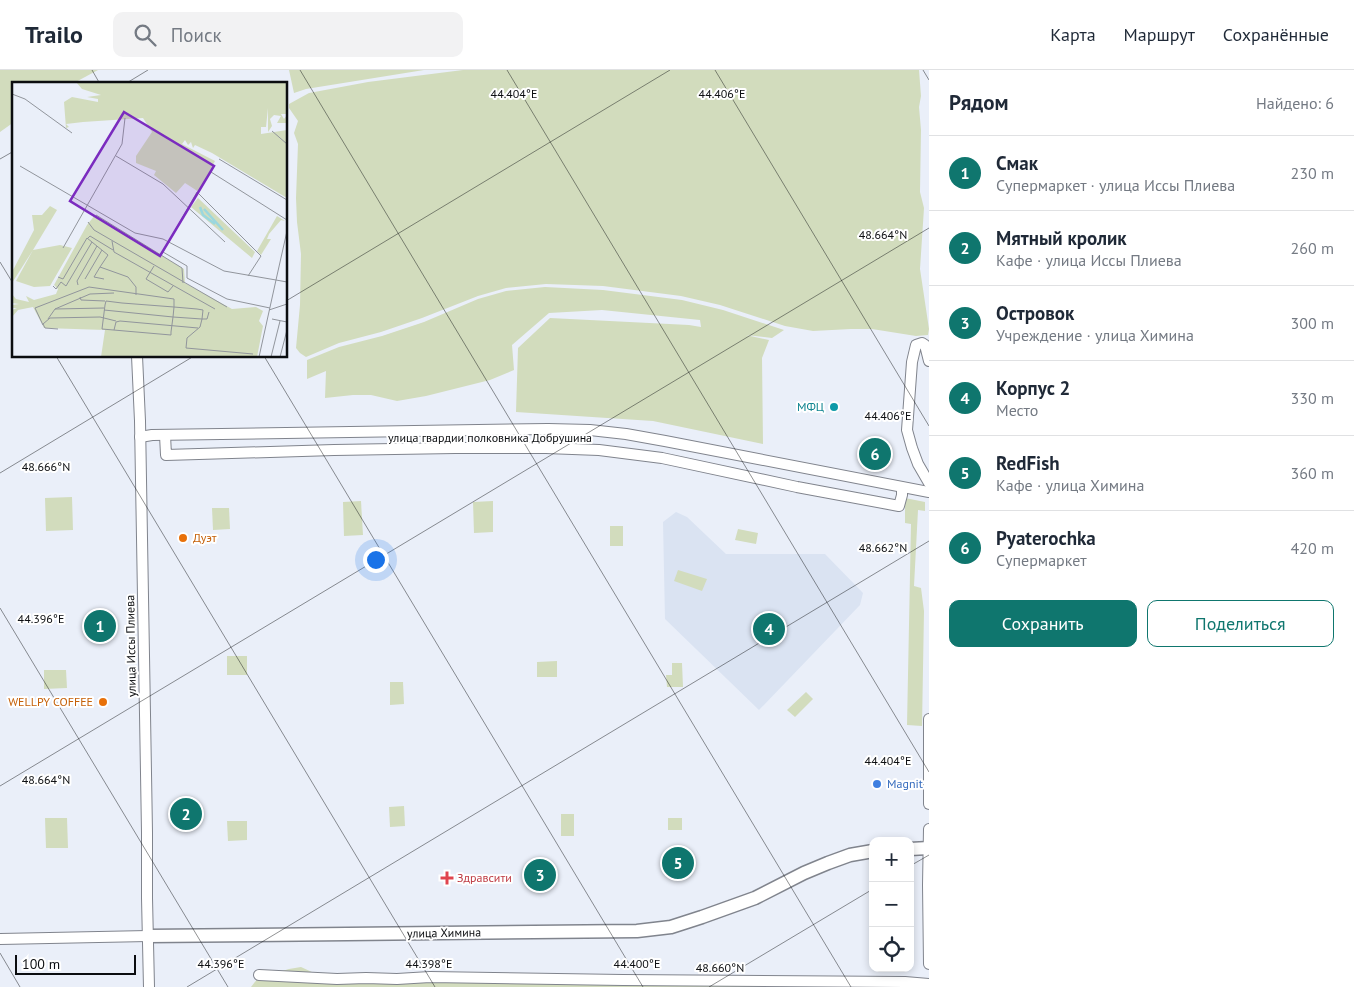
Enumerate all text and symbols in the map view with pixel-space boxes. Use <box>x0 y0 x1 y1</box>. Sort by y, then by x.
search box <box>113 12 463 57</box>
text: Trailo <box>25 19 83 50</box>
icon: search <box>131 21 159 49</box>
text: Поиск <box>171 23 222 47</box>
text: Карта <box>1050 23 1096 46</box>
text: Маршрут <box>1124 23 1195 46</box>
text: Сохранённые <box>1223 23 1329 46</box>
inset map <box>12 82 288 358</box>
text: 44.404°E <box>491 86 537 101</box>
text: 44.406°E <box>699 86 745 101</box>
text: Рядом <box>949 89 1008 116</box>
text: Найдено: 6 <box>1256 93 1334 113</box>
text: Смак <box>996 151 1038 175</box>
text: 1 <box>960 163 970 183</box>
text: 230 m <box>1291 163 1334 183</box>
text: Супермаркет · улица Иссы Плиева <box>996 175 1235 195</box>
text: Мятный кролик <box>996 226 1127 250</box>
text: 48.664°N <box>859 227 907 242</box>
text: 2 <box>960 238 970 258</box>
text: 260 m <box>1291 238 1334 258</box>
text: Кафе · улица Иссы Плиева <box>996 250 1182 270</box>
text: Островок <box>996 301 1074 325</box>
text: 3 <box>960 313 970 333</box>
text: 300 m <box>1291 313 1334 333</box>
text: Учреждение · улица Химина <box>996 325 1194 345</box>
text: Корпус 2 <box>996 376 1070 400</box>
text: 4 <box>960 388 970 408</box>
text: 330 m <box>1291 388 1334 408</box>
place label: МФЦ <box>797 399 824 414</box>
text: Место <box>996 400 1038 420</box>
marker: МФЦ <box>828 401 840 413</box>
text: 44.406°E <box>865 408 911 423</box>
street label: улица гвардии полковника Добрушина <box>388 430 592 445</box>
pin: 6 <box>859 435 891 473</box>
text: RedFish <box>996 451 1060 475</box>
text: 48.666°N <box>22 459 70 474</box>
text: 5 <box>960 463 970 483</box>
text: 360 m <box>1291 463 1334 483</box>
text: Кафе · улица Химина <box>996 475 1144 495</box>
text: Pyaterochka <box>996 526 1096 550</box>
place label: Дуэт <box>193 530 217 545</box>
marker: Дуэт <box>177 532 189 544</box>
text: 6 <box>960 538 970 558</box>
text: 420 m <box>1291 538 1334 558</box>
text: 48.662°N <box>859 540 907 555</box>
your location <box>363 547 389 573</box>
text: Супермаркет <box>996 550 1087 570</box>
street label: улица Иссы Плиева <box>122 595 139 697</box>
button: Сохранить <box>949 600 1137 647</box>
button: Поделиться <box>1147 600 1334 647</box>
pin: 1 <box>84 607 116 645</box>
pin: 4 <box>753 610 785 648</box>
text: 44.396°E <box>18 611 64 626</box>
place label: WELLPY COFFEE <box>8 694 93 709</box>
marker: WELLPY COFFEE <box>97 696 109 708</box>
text: 44.404°E <box>865 753 911 768</box>
text: 48.664°N <box>22 772 70 787</box>
place label: Magnit <box>887 776 923 791</box>
marker: Magnit <box>871 778 883 790</box>
pin: 2 <box>170 795 202 833</box>
map controls <box>869 837 914 972</box>
button: + <box>869 837 914 882</box>
pin: 5 <box>662 844 694 882</box>
pin: 3 <box>524 856 556 894</box>
place label: Здравсити <box>457 870 512 885</box>
marker: Здравсити <box>441 872 453 884</box>
button: − <box>869 882 914 927</box>
street label: улица Химина <box>407 924 481 941</box>
button: locate <box>869 927 914 972</box>
scale bar <box>15 952 136 975</box>
text: 100 m <box>22 955 60 973</box>
text: 44.396°E <box>198 956 244 971</box>
text: 44.398°E <box>406 956 452 971</box>
text: 44.400°E <box>614 956 660 971</box>
text: 48.660°N <box>696 960 744 975</box>

